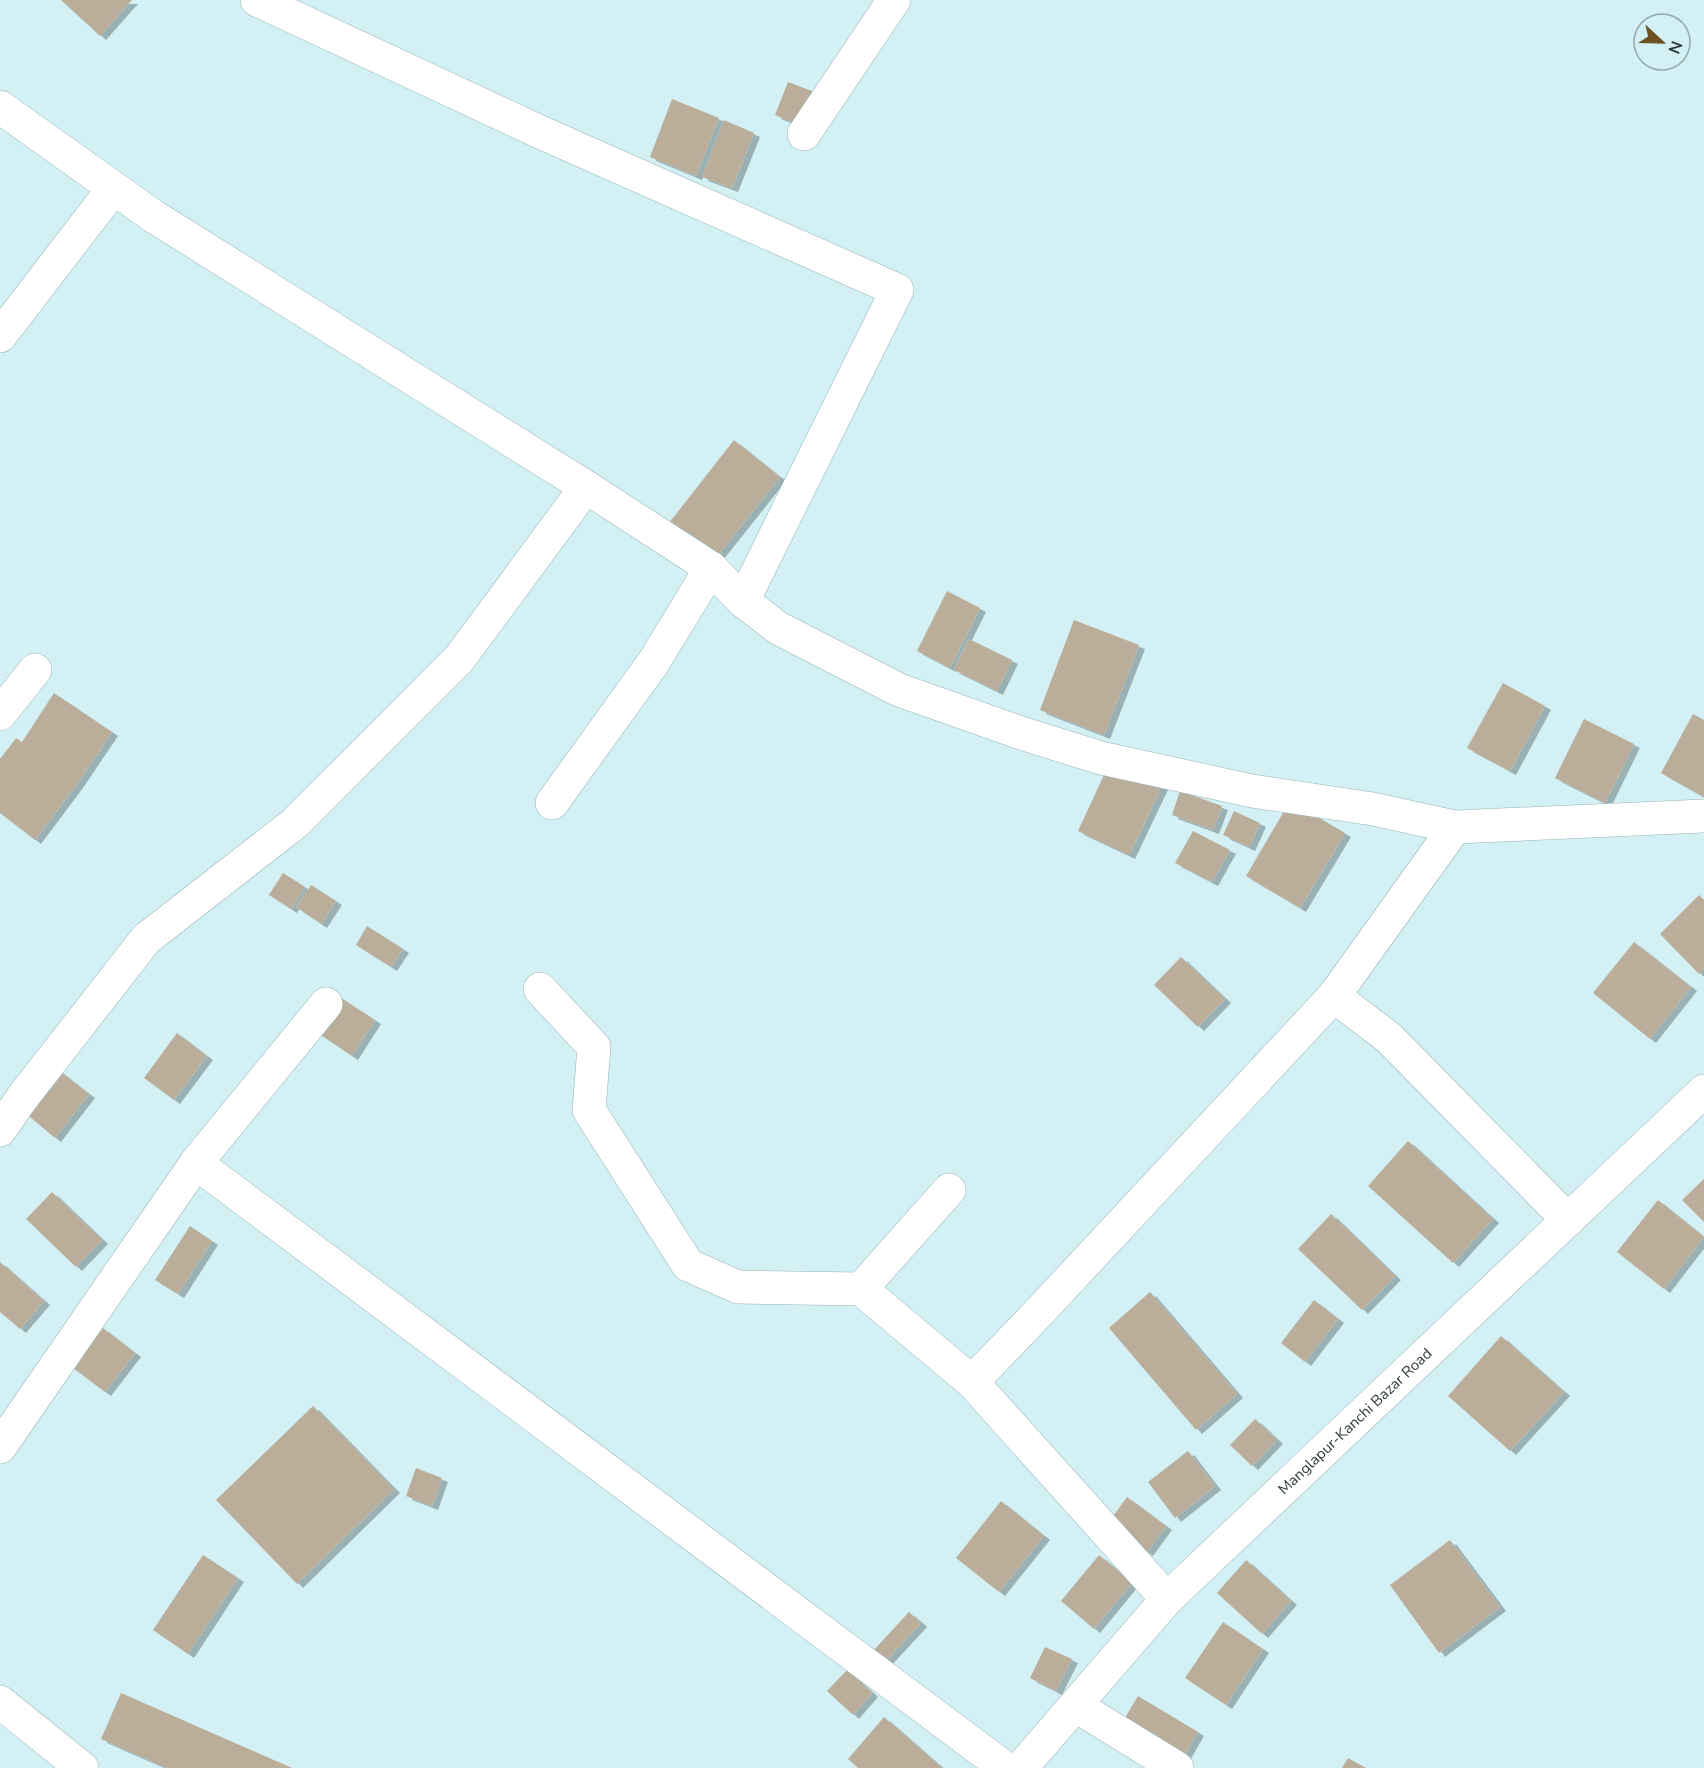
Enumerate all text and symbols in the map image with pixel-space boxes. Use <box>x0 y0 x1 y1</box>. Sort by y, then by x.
north arrow <box>1632 12 1692 72</box>
text: N <box>1663 38 1687 57</box>
street label: Manglapur-Kanchi Bazar Road <box>1274 1344 1436 1499</box>

